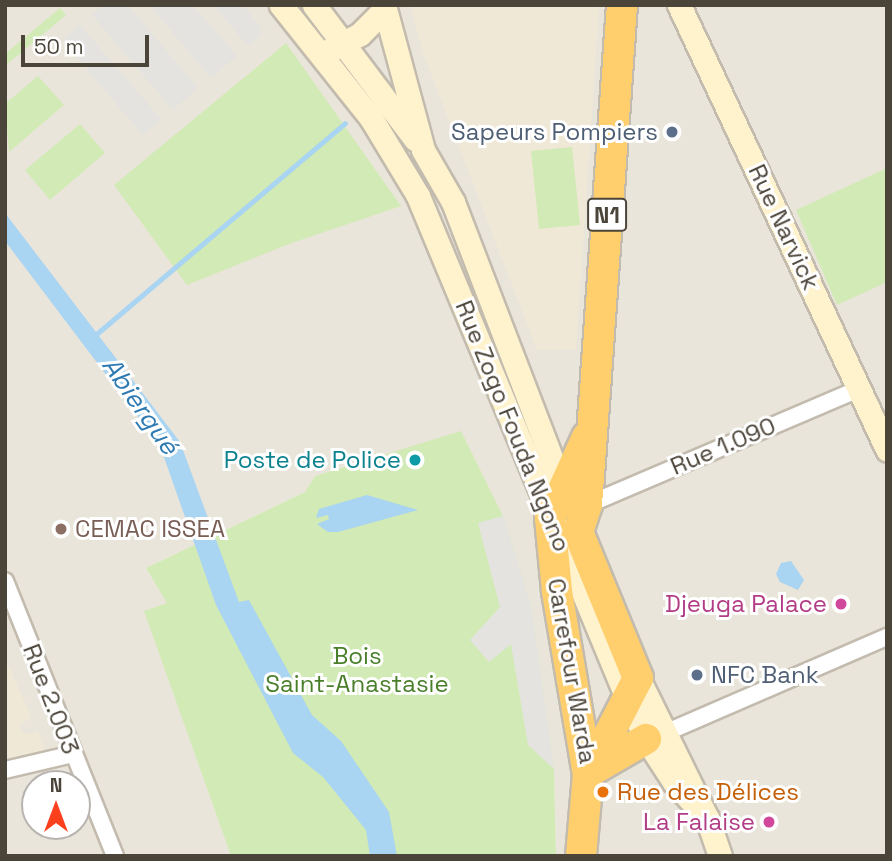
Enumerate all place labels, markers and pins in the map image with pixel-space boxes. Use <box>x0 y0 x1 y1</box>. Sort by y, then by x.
place label: Sapeurs Pompiers <box>451 118 658 146</box>
marker: Sapeurs Pompiers <box>664 124 680 140</box>
place label: Poste de Police <box>224 446 401 474</box>
marker: Poste de Police <box>407 452 423 468</box>
place label: CEMAC ISSEA <box>75 515 225 543</box>
marker: CEMAC ISSEA <box>53 521 69 537</box>
place label: Djeuga Palace <box>665 590 827 618</box>
marker: Djeuga Palace <box>833 596 849 612</box>
place label: NFC Bank <box>711 661 819 689</box>
marker: NFC Bank <box>689 667 705 683</box>
place label: Rue des Délices <box>617 778 799 806</box>
marker: Rue des Délices <box>595 784 611 800</box>
place label: La Falaise <box>643 808 755 836</box>
marker: La Falaise <box>761 814 777 830</box>

